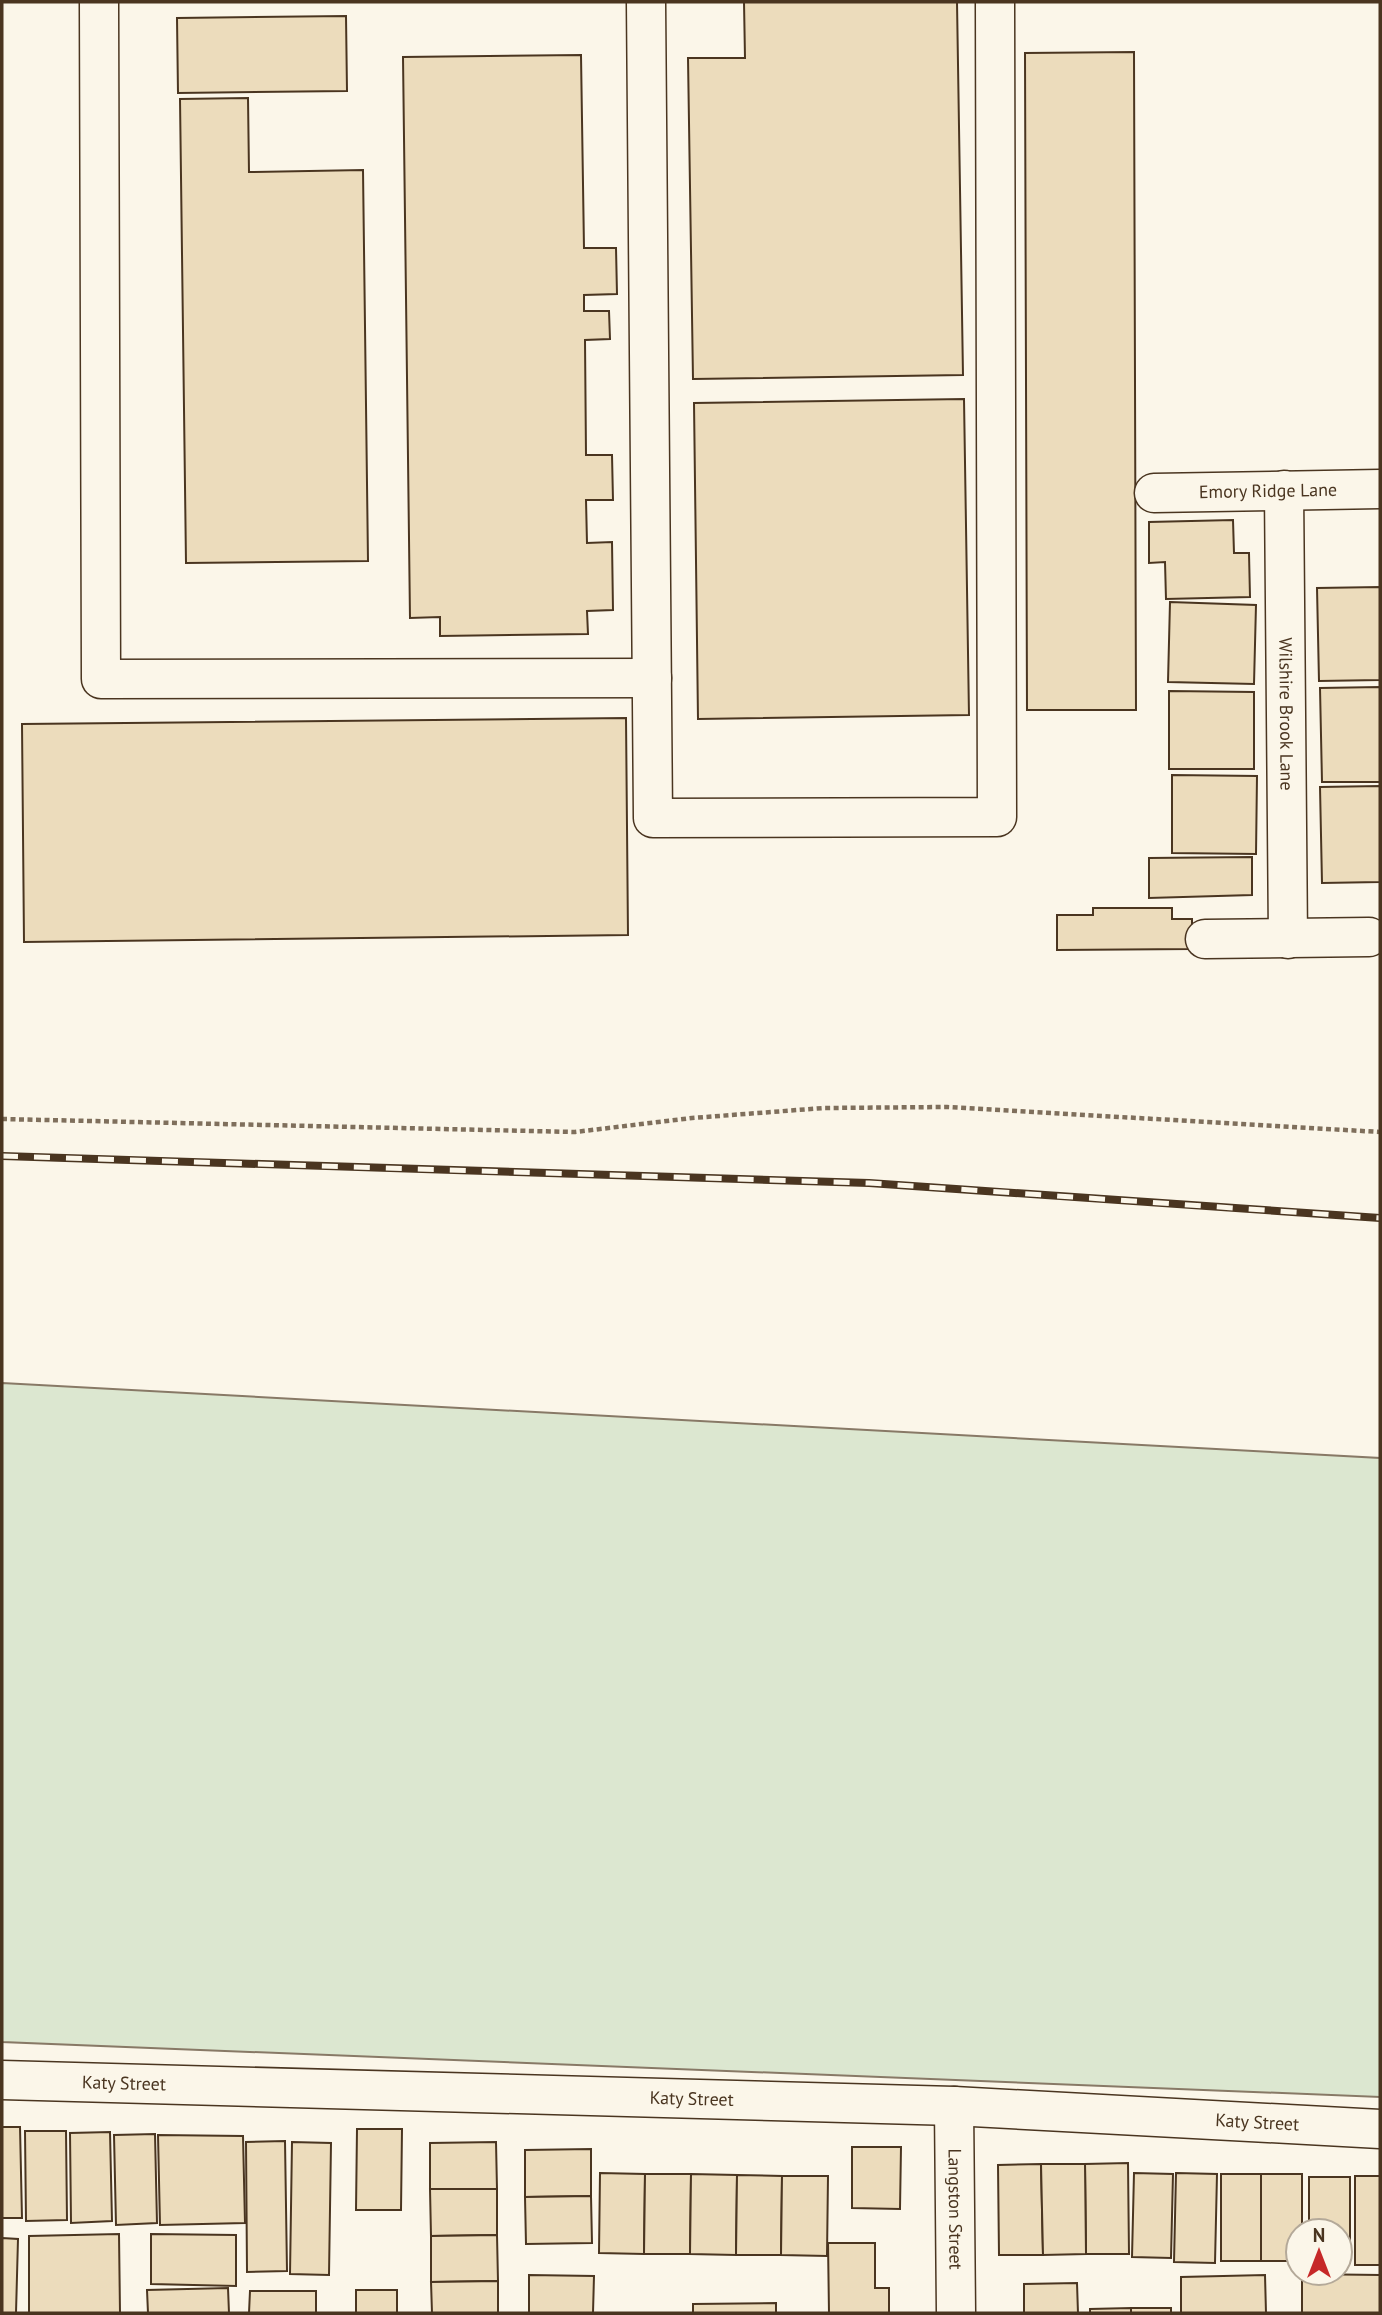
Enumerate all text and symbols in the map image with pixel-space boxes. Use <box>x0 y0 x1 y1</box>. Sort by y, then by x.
street label: Emory Ridge Lane <box>1199 478 1337 503</box>
street label: Wilshire Brook Lane <box>1274 637 1299 791</box>
street label: Katy Street <box>82 2070 166 2095</box>
street label: Katy Street <box>649 2086 734 2111</box>
street label: Katy Street <box>1215 2108 1300 2136</box>
street label: Langston Street <box>943 2148 968 2270</box>
north arrow <box>1284 2217 1354 2287</box>
text: N <box>1313 2223 1325 2247</box>

